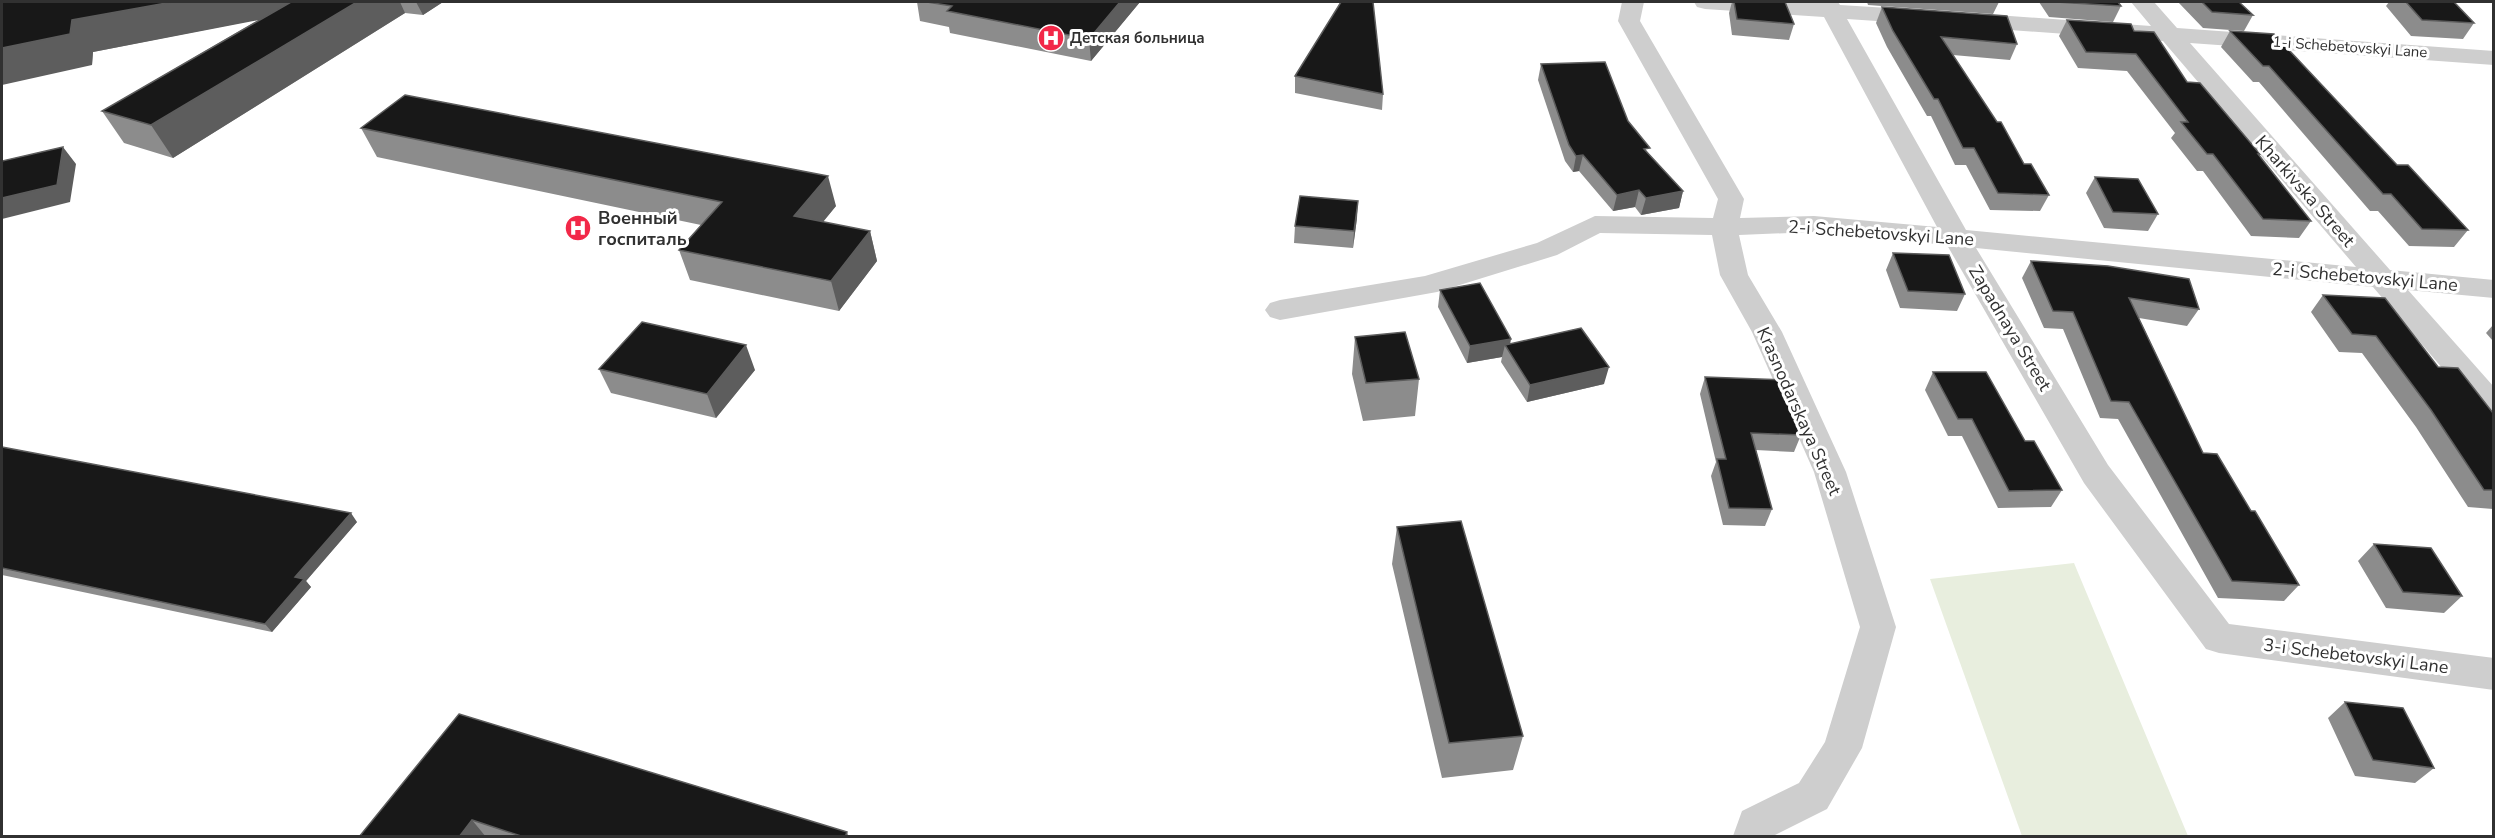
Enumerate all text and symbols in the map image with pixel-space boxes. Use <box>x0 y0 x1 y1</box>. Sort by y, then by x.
hospital icon: Детская больница <box>1036 23 1066 53</box>
place label: Детская больница <box>1070 28 1205 48</box>
street label: 1-i Schebetovskyi Lane <box>2272 32 2428 62</box>
street label: Kharkivska Street <box>2250 130 2361 252</box>
place label: Военный госпиталь <box>598 206 687 251</box>
hospital icon: Военный госпиталь <box>563 213 593 243</box>
street label: 2-i Schebetovskyi Lane <box>1787 215 1975 251</box>
street label: 2-i Schebetovskyi Lane <box>2271 257 2459 297</box>
street label: Zapadnaya Street <box>1963 261 2057 396</box>
street label: Krasnodarskaya Street <box>1751 323 1847 500</box>
street label: 3-i Schebetovskyi Lane <box>2262 633 2450 679</box>

